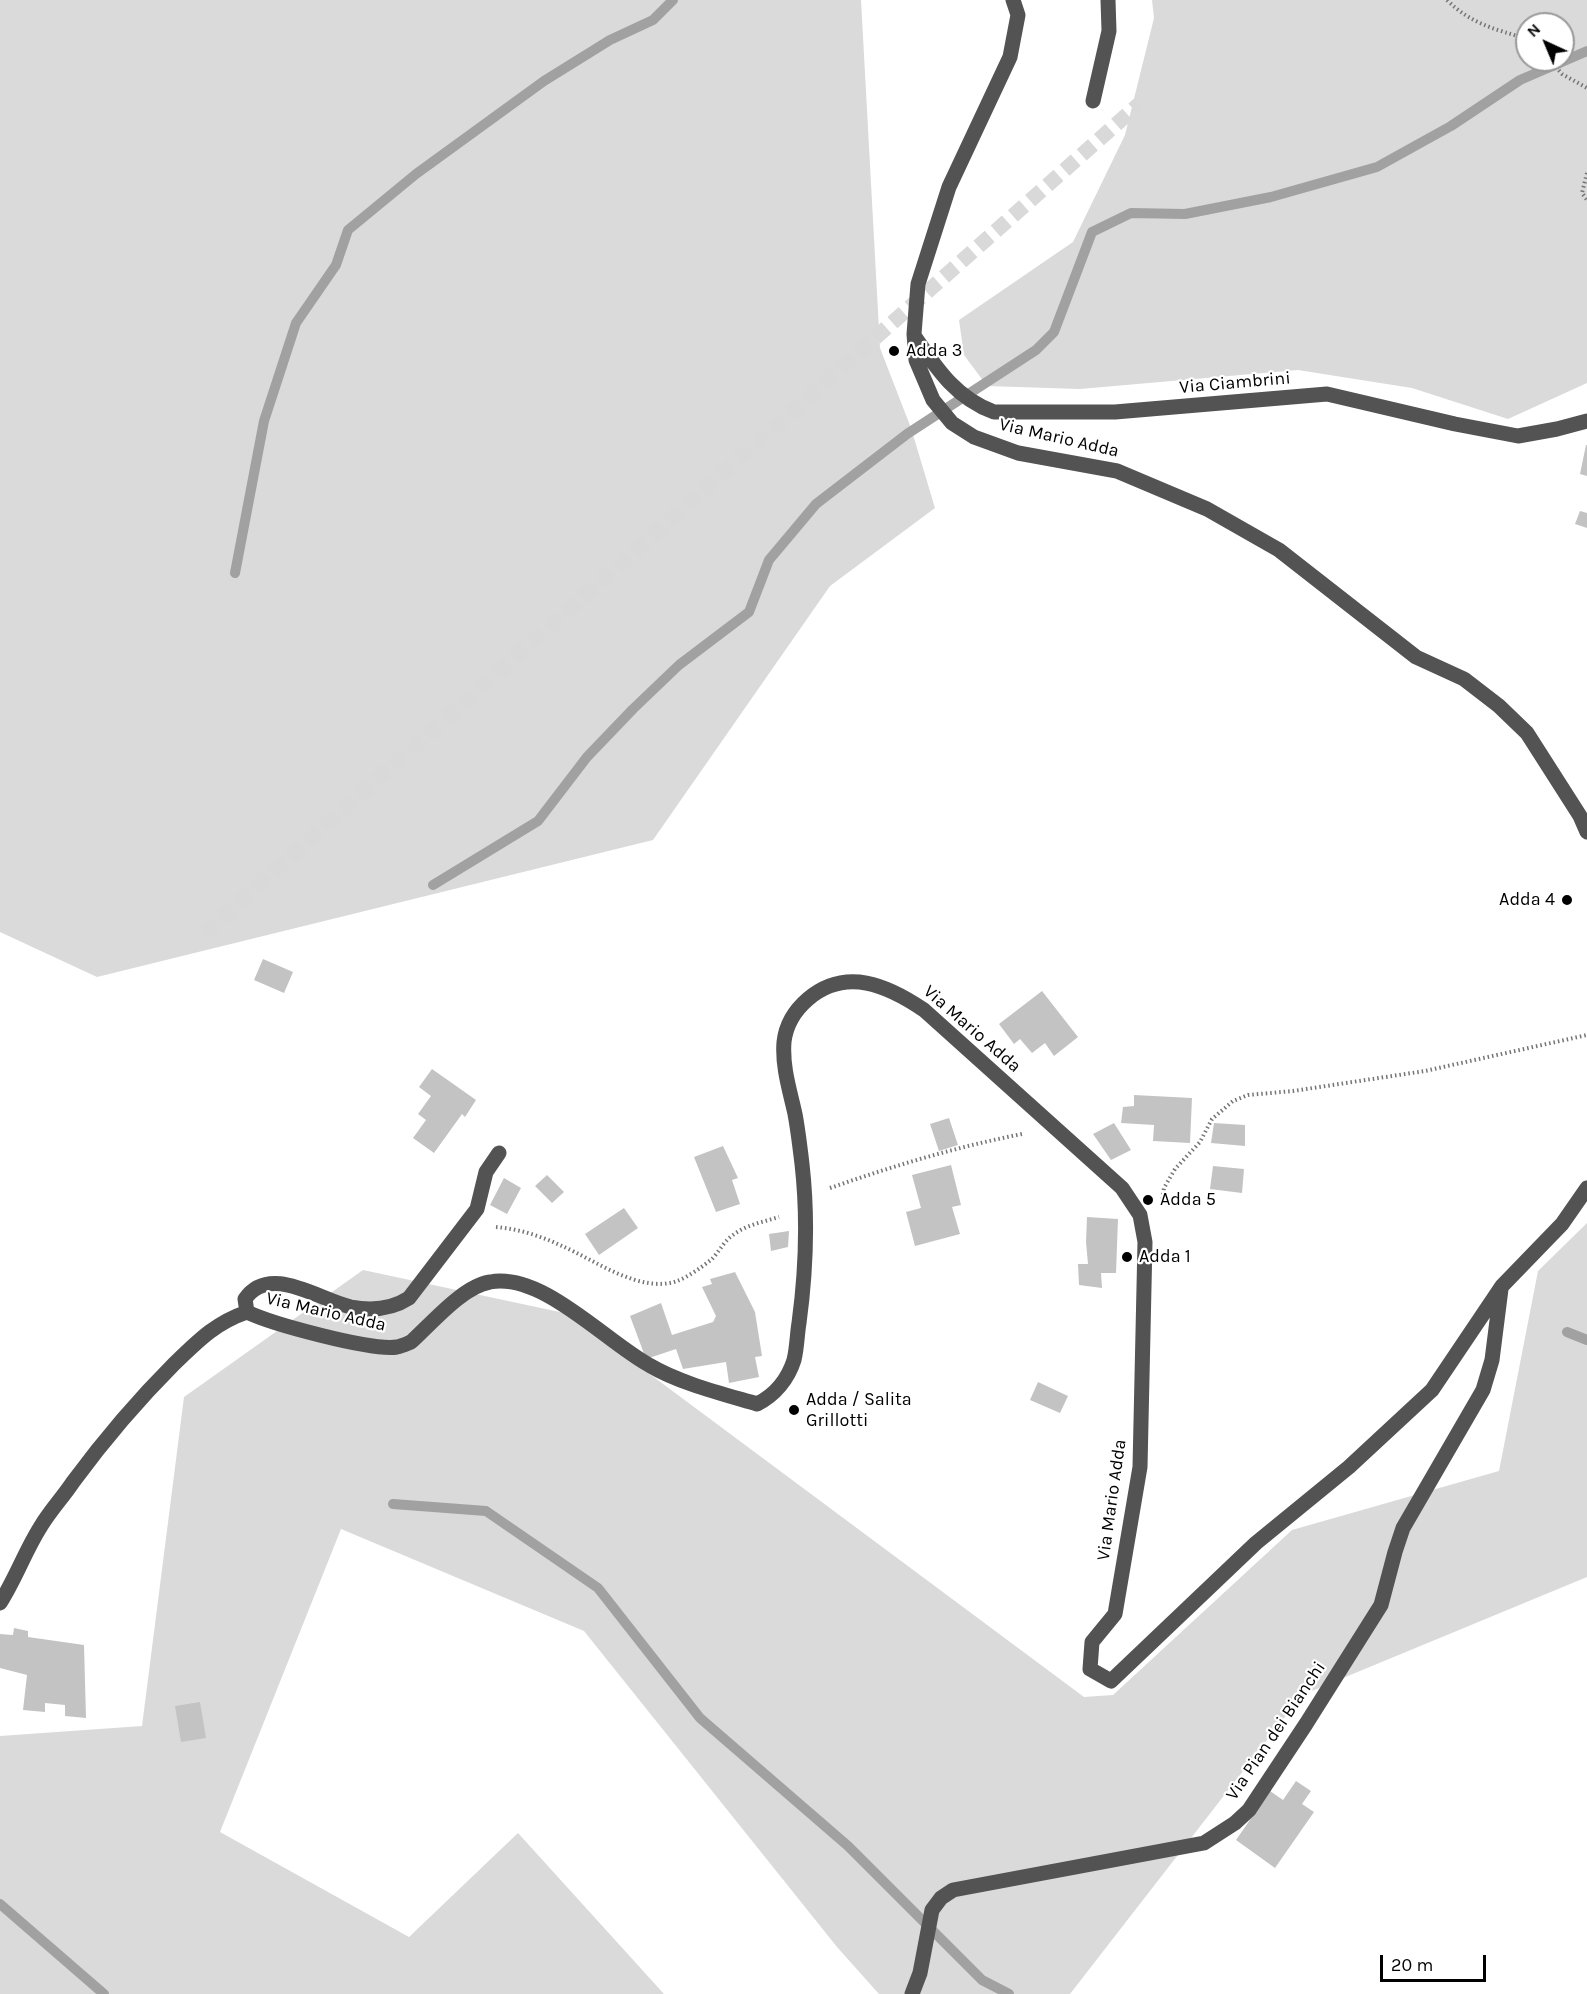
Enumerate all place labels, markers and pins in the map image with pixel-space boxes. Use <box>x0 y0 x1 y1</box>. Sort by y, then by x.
place label: Adda 3 <box>906 340 962 362</box>
marker: Adda 3 <box>887 344 901 358</box>
place label: Adda 4 <box>1499 889 1555 911</box>
marker: Adda 4 <box>1560 893 1574 907</box>
place label: Adda 5 <box>1160 1189 1216 1211</box>
marker: Adda 5 <box>1141 1193 1155 1207</box>
place label: Adda 1 <box>1139 1246 1191 1268</box>
marker: Adda 1 <box>1120 1250 1134 1264</box>
place label: Adda / Salita Grillotti <box>806 1389 912 1432</box>
marker: Adda / Salita Grillotti <box>787 1403 801 1417</box>

